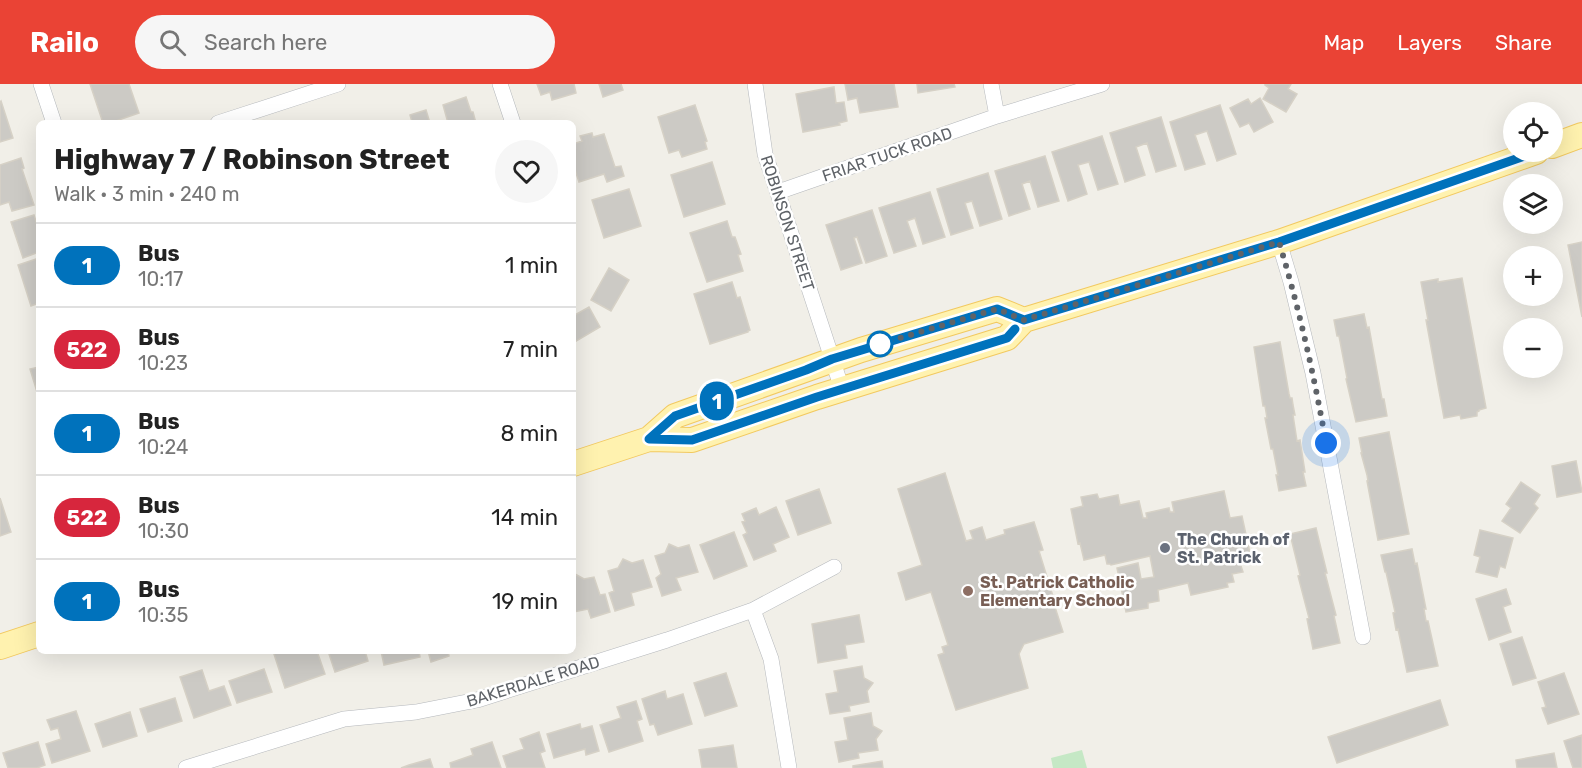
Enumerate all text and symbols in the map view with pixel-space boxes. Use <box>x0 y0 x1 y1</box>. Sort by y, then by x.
search box <box>135 15 555 69</box>
text: Railo <box>30 26 99 59</box>
icon: search <box>156 26 189 59</box>
text: Search here <box>204 29 327 56</box>
text: Map <box>1323 30 1364 55</box>
text: Layers <box>1397 30 1462 55</box>
text: Share <box>1495 30 1552 55</box>
map controls <box>1503 102 1563 378</box>
button: locate <box>1503 102 1563 162</box>
street label: FRIAR TUCK ROAD <box>820 123 955 186</box>
button: heart <box>495 140 558 203</box>
text: Highway 7 / Robinson Street <box>54 143 450 176</box>
street label: ROBINSON STREET <box>757 153 818 293</box>
button: layers <box>1503 174 1563 234</box>
text: Walk · 3 min · 240 m <box>54 182 239 206</box>
text: Bus <box>138 240 180 267</box>
button: + <box>1503 246 1563 306</box>
text: 1 min <box>505 252 558 279</box>
text: 1 <box>82 253 92 278</box>
text: 10:17 <box>138 267 183 291</box>
button: − <box>1503 318 1563 378</box>
text: Bus <box>138 324 180 351</box>
unlabelled marker <box>867 331 893 357</box>
text: 7 min <box>503 336 558 363</box>
text: 522 <box>67 337 107 362</box>
text: 10:23 <box>138 351 188 375</box>
line badge: 1 <box>698 382 736 420</box>
text: 1 <box>712 389 722 414</box>
text: Bus <box>138 408 180 435</box>
text: 8 min <box>500 420 558 447</box>
text: 1 <box>82 421 92 446</box>
your location <box>1311 428 1341 458</box>
text: 10:24 <box>138 435 188 459</box>
text: Bus <box>138 492 180 519</box>
text: 14 min <box>491 504 558 531</box>
text: 522 <box>67 505 107 530</box>
text: 10:30 <box>138 519 189 543</box>
place label: The Church of St. Patrick <box>1177 530 1290 567</box>
marker: The Church of St. Patrick <box>1158 541 1172 555</box>
place label: St. Patrick Catholic Elementary School <box>980 573 1134 610</box>
text: Bus <box>138 576 180 603</box>
marker: St. Patrick Catholic Elementary School <box>961 584 975 598</box>
text: 19 min <box>492 588 558 615</box>
text: 1 <box>82 589 92 614</box>
text: 10:35 <box>138 603 188 627</box>
street label: BAKERDALE ROAD <box>464 652 602 711</box>

